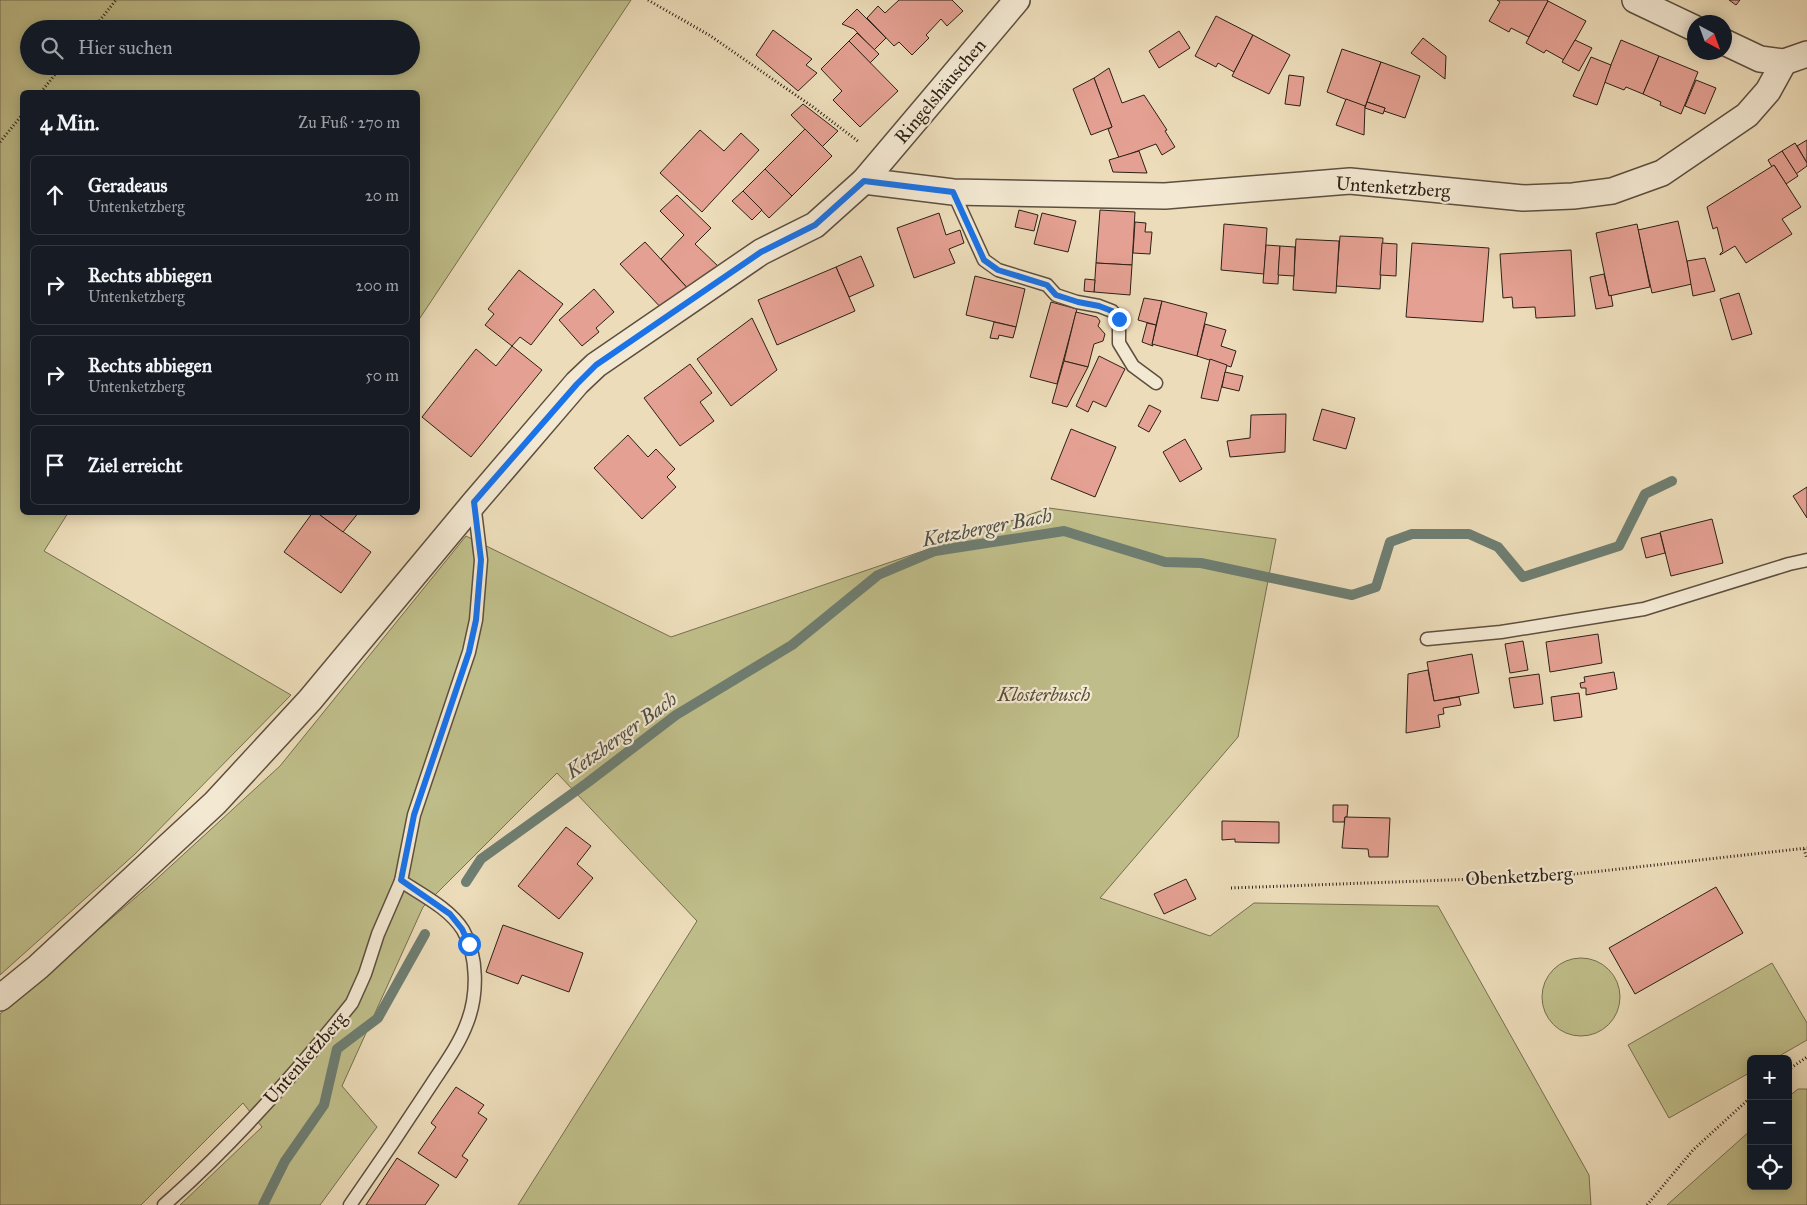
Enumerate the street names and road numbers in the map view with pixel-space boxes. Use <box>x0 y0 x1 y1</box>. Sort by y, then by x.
street label: Ringelshäuschen <box>889 34 991 149</box>
street label: Untenketzberg <box>1335 172 1451 203</box>
street label: Obenketzberg <box>1465 862 1573 891</box>
street label: Untenketzberg <box>259 1007 352 1110</box>

